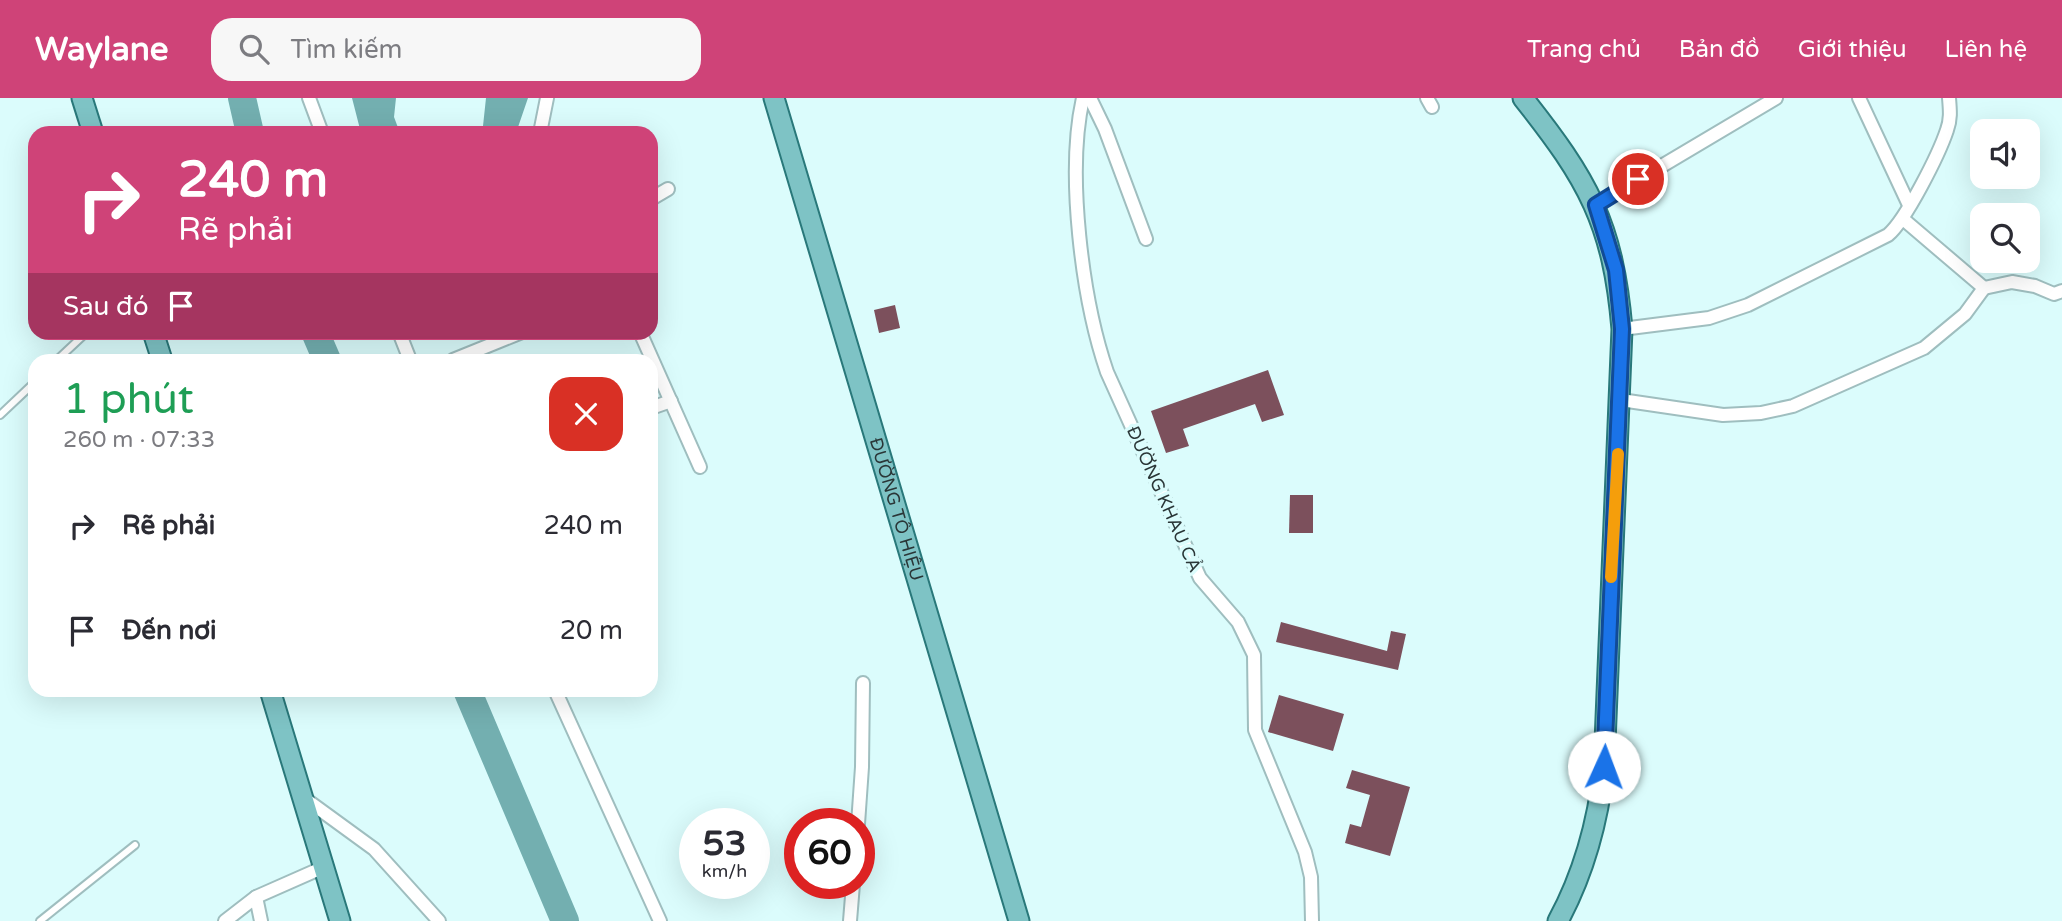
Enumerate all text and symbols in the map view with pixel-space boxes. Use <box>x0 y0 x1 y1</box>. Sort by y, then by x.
search box <box>211 18 701 81</box>
text: Waylane <box>35 30 169 69</box>
icon: search <box>235 30 273 68</box>
text: Tìm kiếm <box>291 34 402 65</box>
text: Trang chủ <box>1527 35 1641 64</box>
text: Bản đồ <box>1679 35 1760 64</box>
text: Giới thiệu <box>1798 35 1907 64</box>
text: Liên hệ <box>1945 35 2027 64</box>
map controls <box>1970 119 2040 273</box>
button: sound <box>1970 119 2040 189</box>
pin <box>1608 149 1668 209</box>
text: 240 m <box>178 151 328 210</box>
icon: right <box>63 154 154 245</box>
icon: arrive <box>1619 160 1657 198</box>
button: search <box>1970 203 2040 273</box>
text: Rẽ phải <box>178 211 293 249</box>
icon: arrive <box>162 287 200 325</box>
text: Sau đó <box>63 291 148 322</box>
text: 1 phút <box>63 374 194 425</box>
button: close <box>549 377 623 451</box>
street label: ĐƯỜNG KHAU CẢ <box>1122 422 1206 576</box>
text: 260 m · 07:33 <box>63 426 215 454</box>
street label: ĐƯỜNG TÔ HIỆU <box>865 435 928 583</box>
icon: right <box>63 507 101 545</box>
text: Rẽ phải <box>122 510 215 541</box>
text: 240 m <box>543 510 623 541</box>
icon: arrive <box>63 612 101 650</box>
text: Đến nơi <box>122 615 217 646</box>
text: 20 m <box>560 615 623 646</box>
position arrow <box>1567 730 1641 804</box>
speed limit sign: 60 <box>784 808 875 899</box>
text: 53 <box>703 823 746 865</box>
text: km/h <box>702 860 747 882</box>

